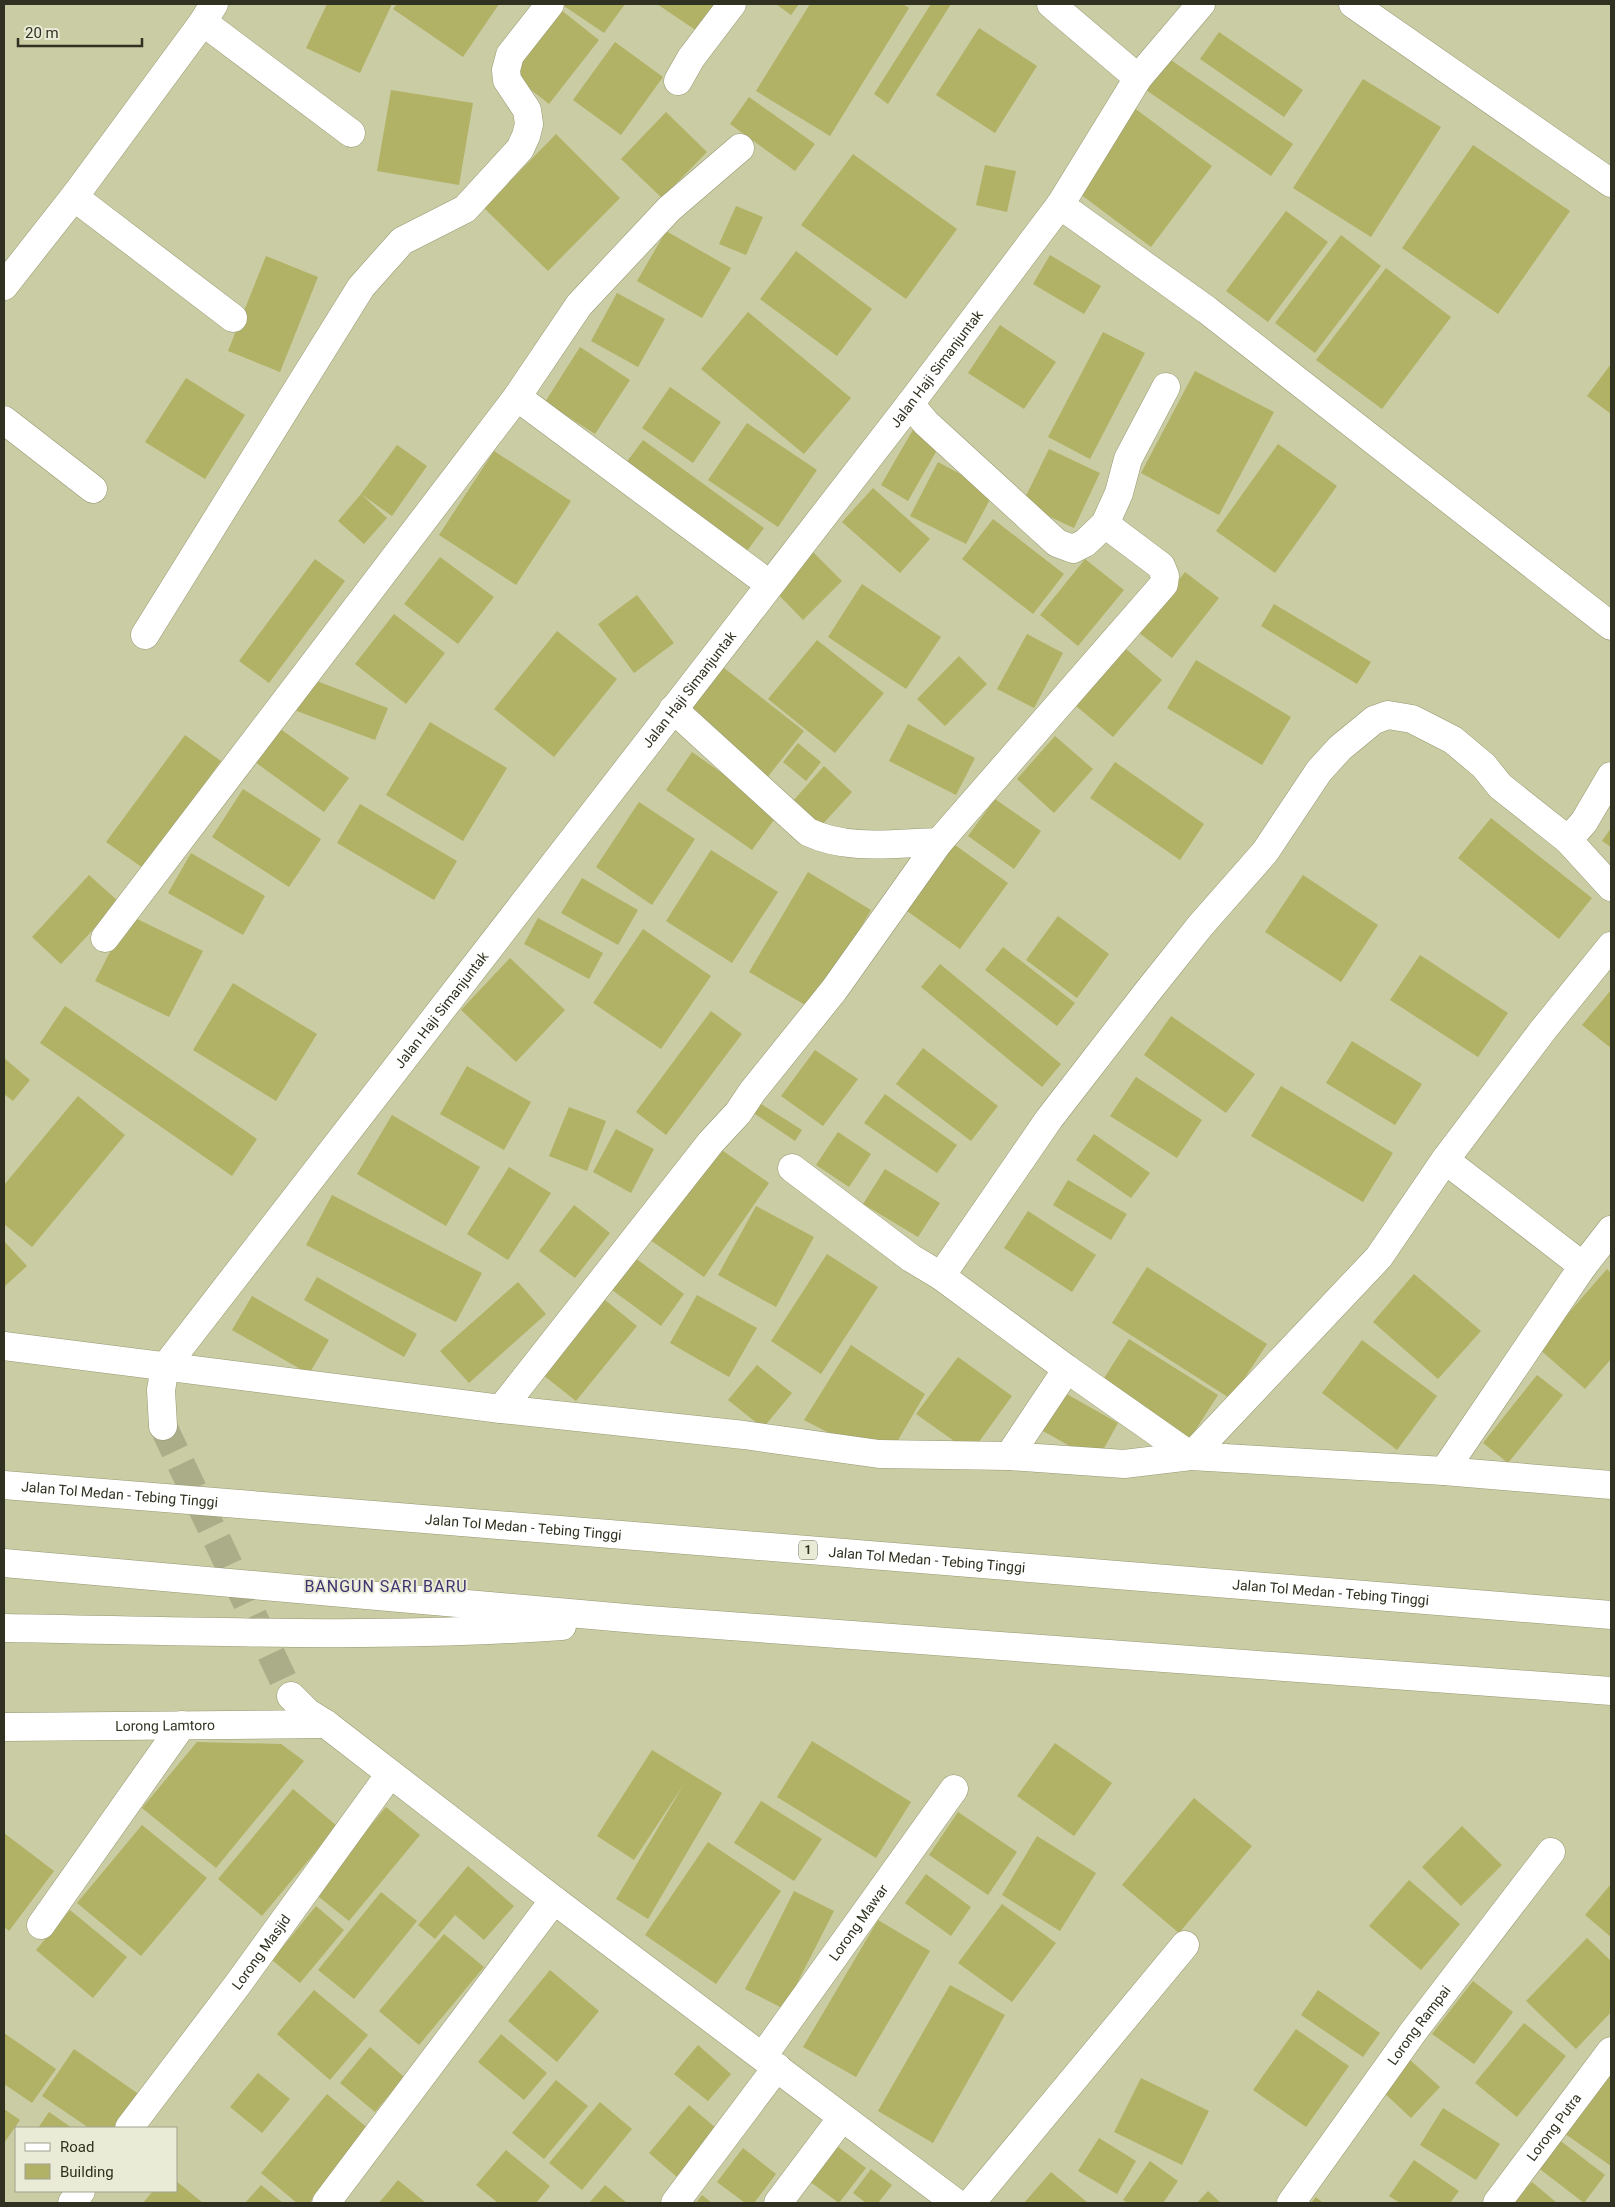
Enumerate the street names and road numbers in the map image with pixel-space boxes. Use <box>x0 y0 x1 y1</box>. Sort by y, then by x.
street label: Jalan Haji Simanjuntak <box>887 306 986 431</box>
street label: Jalan Haji Simanjuntak <box>639 627 740 751</box>
street label: Jalan Haji Simanjuntak <box>391 948 492 1071</box>
street label: Jalan Tol Medan - Tebing Tinggi <box>21 1478 219 1510</box>
street label: Jalan Tol Medan - Tebing Tinggi <box>424 1511 622 1543</box>
road number: 1 <box>799 1540 817 1560</box>
street label: Jalan Tol Medan - Tebing Tinggi <box>828 1544 1026 1576</box>
street label: Jalan Tol Medan - Tebing Tinggi <box>1232 1576 1430 1608</box>
street label: Lorong Lamtoro <box>115 1717 215 1734</box>
street label: Lorong Mawar <box>826 1881 891 1964</box>
street label: Lorong Masjid <box>229 1911 294 1993</box>
street label: Lorong Rampai <box>1384 1982 1454 2068</box>
street label: Lorong Putra <box>1523 2090 1585 2164</box>

